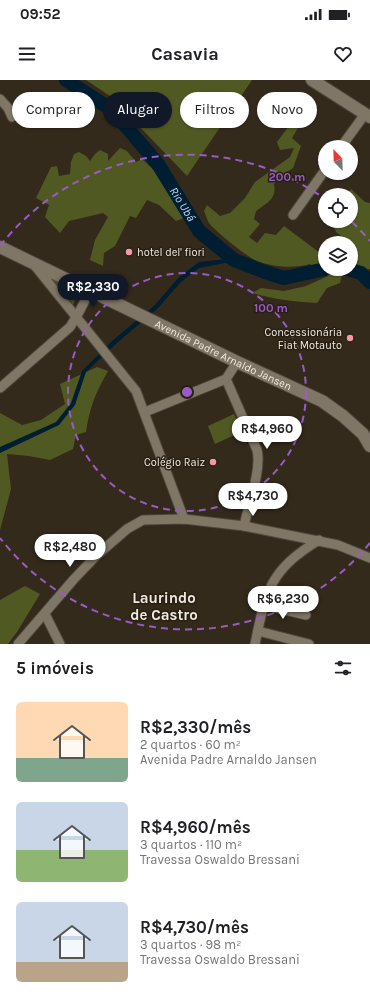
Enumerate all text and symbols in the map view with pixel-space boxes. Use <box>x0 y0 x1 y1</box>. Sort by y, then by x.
text: 09:52 <box>20 5 61 23</box>
icon: menu <box>16 43 38 65</box>
text: Casavia <box>151 43 219 65</box>
icon: heart <box>332 43 354 65</box>
chip: Comprar <box>12 92 95 128</box>
chip: Alugar <box>103 92 172 128</box>
chip: Filtros <box>180 92 249 128</box>
chip: Novo <box>257 92 317 128</box>
north arrow <box>318 140 358 180</box>
map controls <box>318 140 358 276</box>
text: 200 m <box>269 170 305 184</box>
water label: Rio Ubá <box>167 184 198 224</box>
button: locate <box>318 188 358 228</box>
button: layers <box>318 236 358 276</box>
place label: hotel del' fiori <box>137 246 205 259</box>
marker: hotel del' fiori <box>124 247 134 257</box>
pin: R$2,330 <box>56 274 130 308</box>
text: R$2,330 <box>67 279 119 294</box>
text: 100 m <box>254 301 288 315</box>
street label: Avenida Padre Arnaldo Jansen <box>153 317 294 393</box>
place label: Concessionária Fiat Motauto <box>264 326 342 352</box>
marker: Concessionária Fiat Motauto <box>345 333 355 343</box>
centre of rings <box>180 385 194 399</box>
pin: R$4,960 <box>230 416 304 450</box>
text: R$4,960 <box>241 421 293 436</box>
place label: Colégio Raiz <box>144 456 205 469</box>
marker: Colégio Raiz <box>208 457 218 467</box>
pin: R$4,730 <box>216 483 290 517</box>
text: R$4,730 <box>227 488 279 503</box>
pin: R$2,480 <box>33 534 107 568</box>
text: R$2,480 <box>44 539 96 554</box>
pin: R$6,230 <box>246 586 320 620</box>
district label: Laurindo de Castro <box>130 589 198 624</box>
text: R$6,230 <box>257 591 309 606</box>
icon: filters <box>332 657 354 679</box>
text: 5 imóveis <box>16 658 94 678</box>
text: R$2,330/mês <box>140 717 251 737</box>
icon: home <box>48 718 96 766</box>
text: 2 quartos · 60 m² <box>140 737 241 752</box>
text: Avenida Padre Arnaldo Jansen <box>140 752 317 767</box>
text: R$4,960/mês <box>140 817 251 837</box>
icon: home <box>48 818 96 866</box>
text: 3 quartos · 110 m² <box>140 837 242 852</box>
text: Travessa Oswaldo Bressani <box>140 852 300 867</box>
text: R$4,730/mês <box>140 917 249 937</box>
icon: home <box>48 918 96 966</box>
text: 3 quartos · 98 m² <box>140 937 241 952</box>
text: Travessa Oswaldo Bressani <box>140 952 300 967</box>

